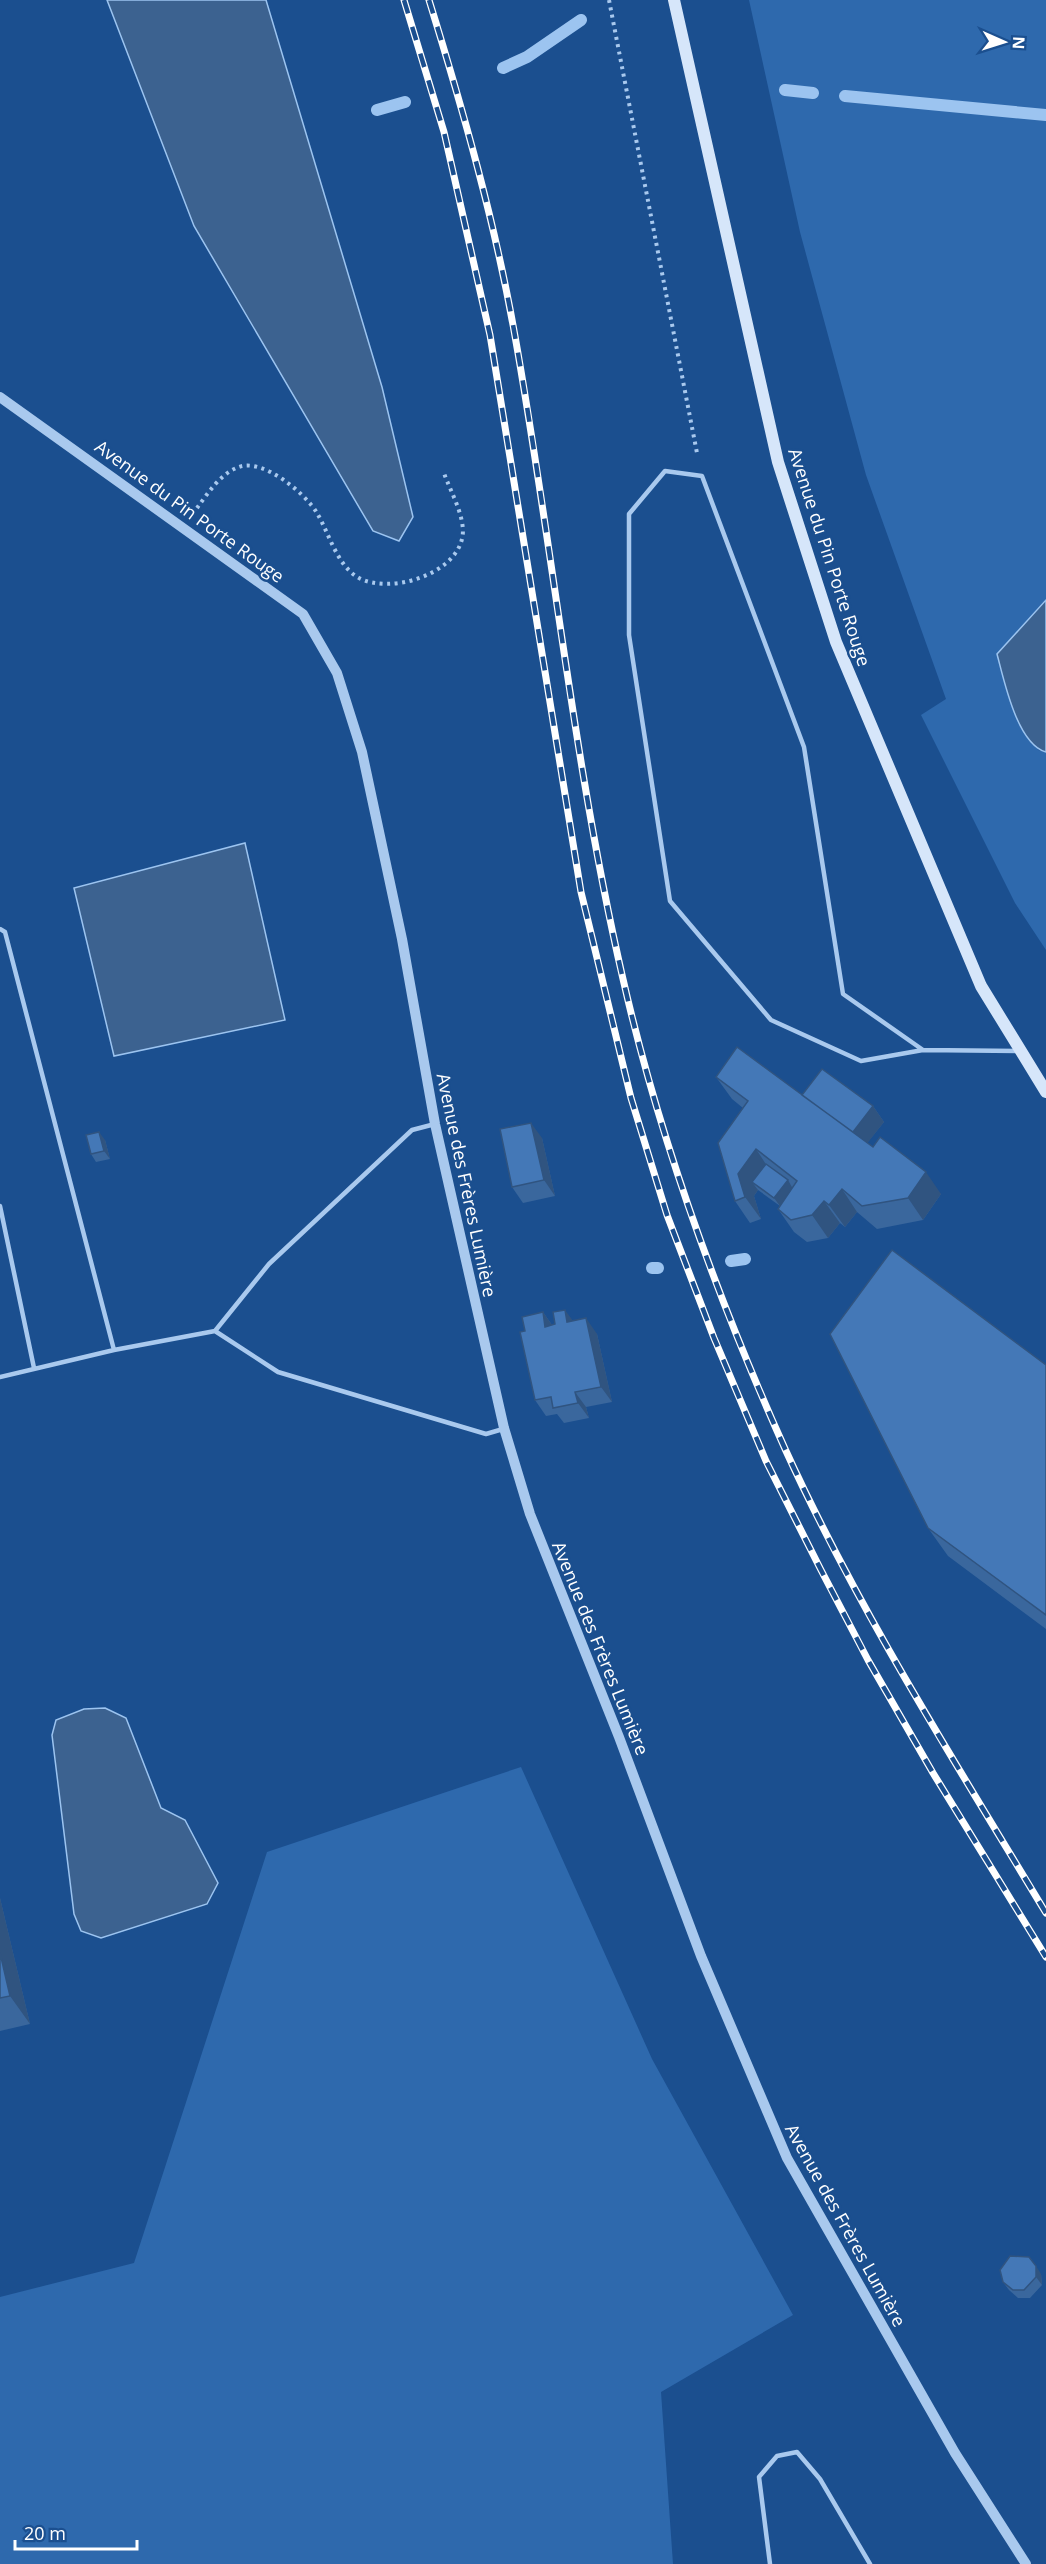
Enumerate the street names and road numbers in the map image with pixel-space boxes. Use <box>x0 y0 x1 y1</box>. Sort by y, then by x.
street label: Avenue du Pin Porte Rouge <box>91 434 289 588</box>
street label: Avenue du Pin Porte Rouge <box>783 445 877 669</box>
street label: Avenue des Frères Lumière <box>432 1071 502 1299</box>
street label: Avenue des Frères Lumière <box>547 1538 655 1758</box>
street label: Avenue des Frères Lumière <box>780 2119 912 2331</box>

